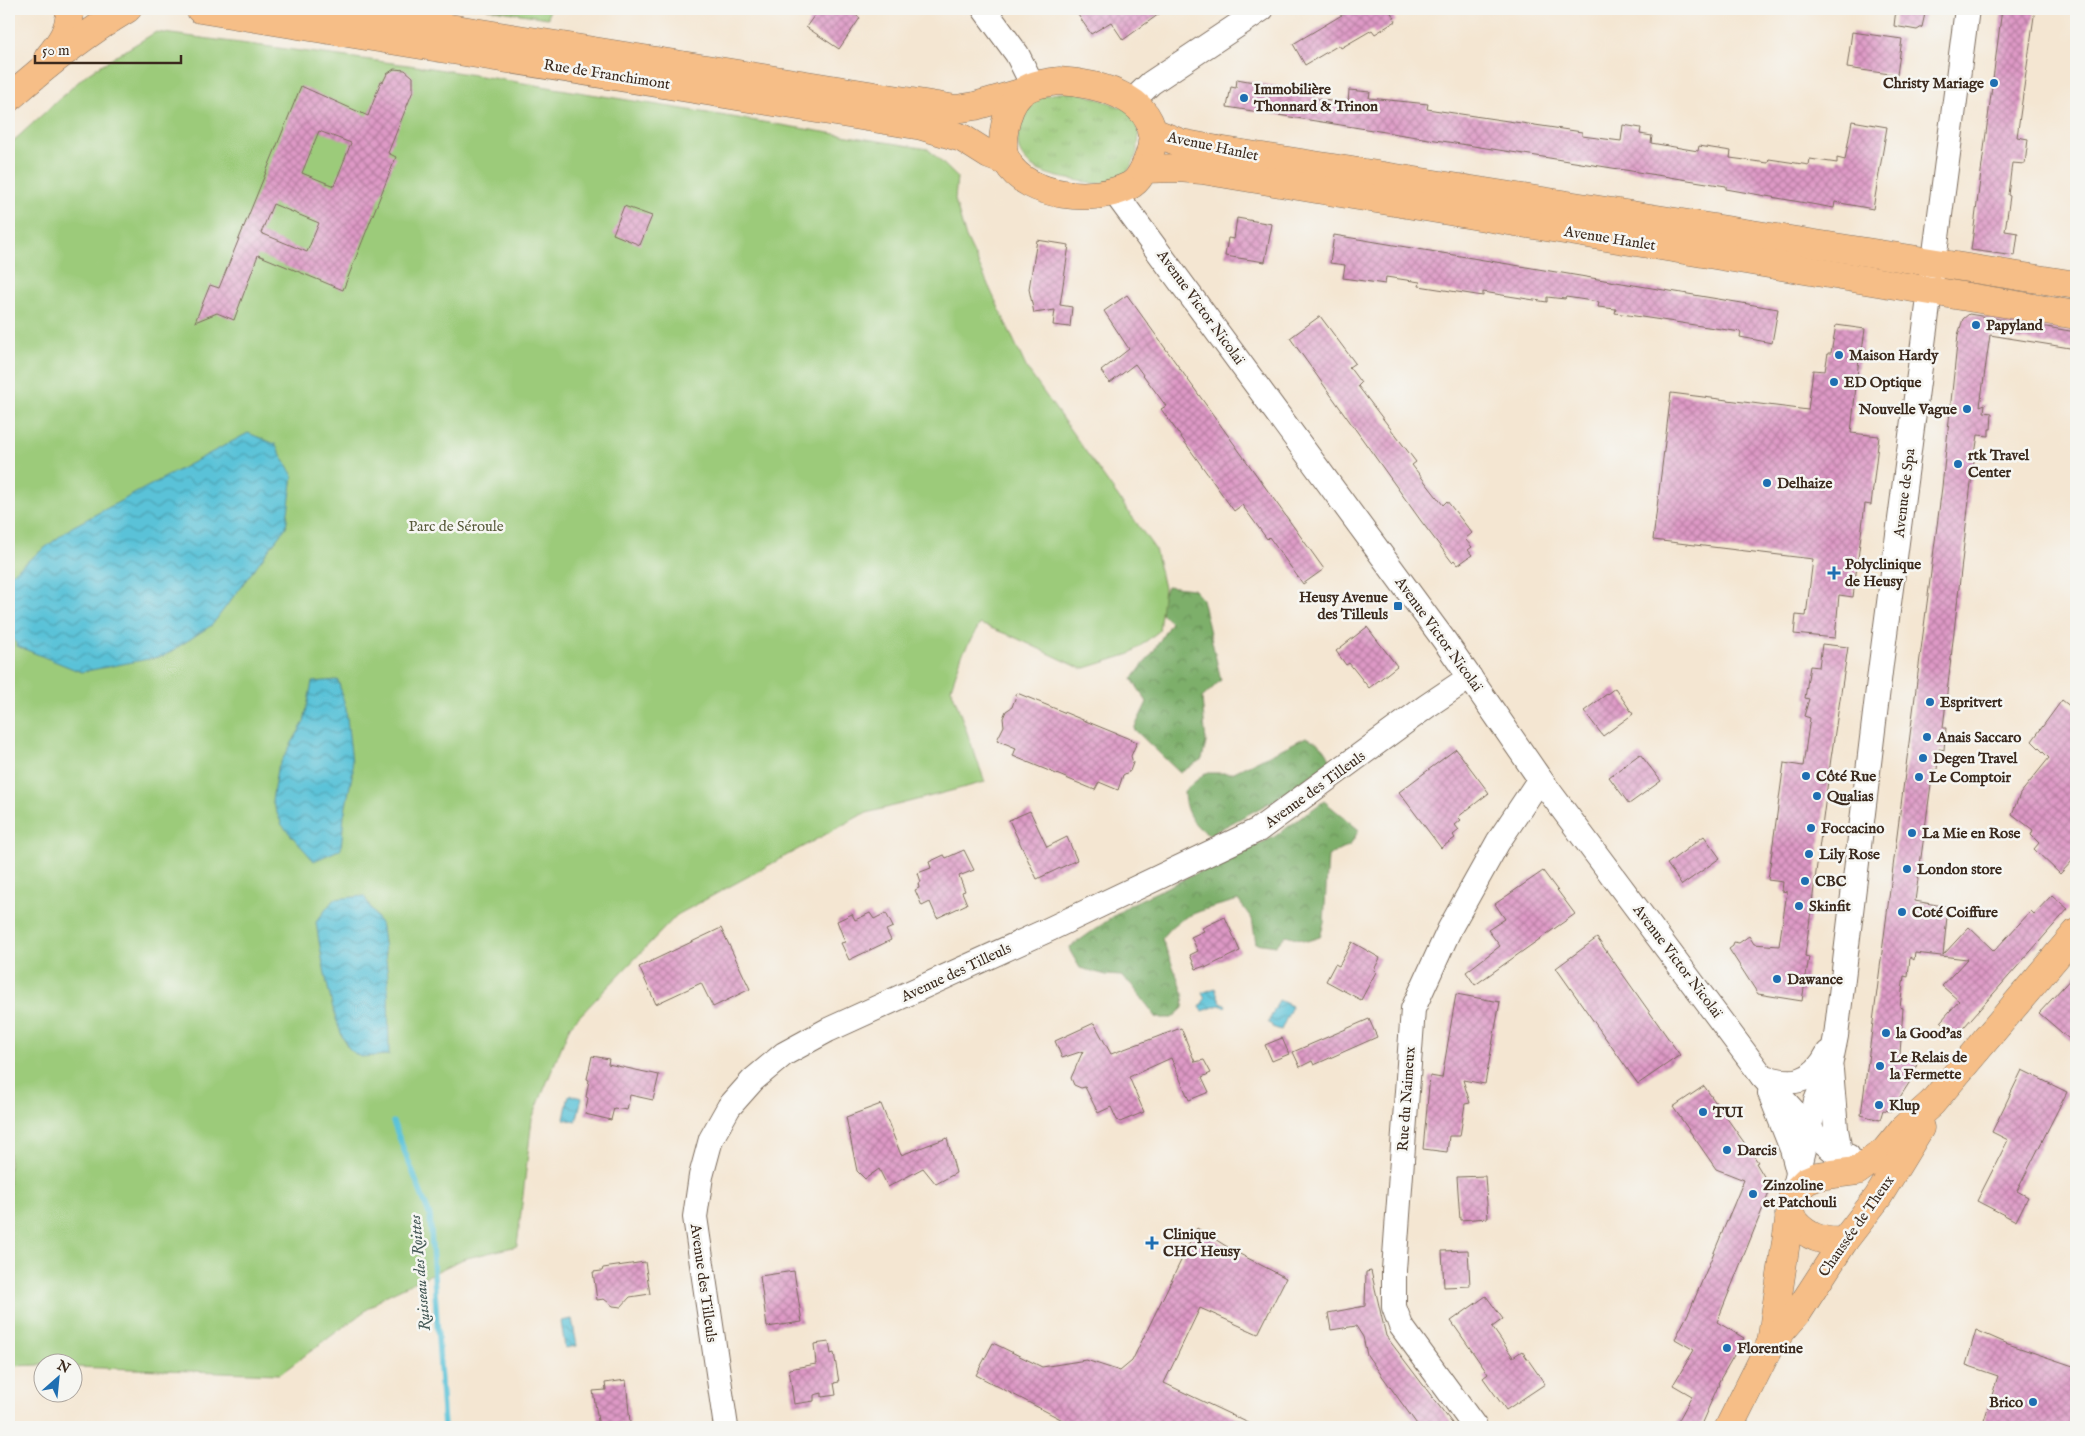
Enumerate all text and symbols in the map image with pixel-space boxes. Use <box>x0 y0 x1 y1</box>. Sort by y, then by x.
scale bar <box>35 32 181 64</box>
text: 50 m <box>42 41 70 60</box>
street label: Rue de Franchimont <box>542 55 672 94</box>
place label: Christy Mariage <box>1883 74 1984 93</box>
marker: Christy Mariage <box>1988 77 2000 89</box>
place label: Immobilière Thonnard & Trinon <box>1253 80 1378 116</box>
marker: Immobilière Thonnard & Trinon <box>1238 92 1250 104</box>
street label: Avenue Hanlet <box>1165 127 1260 165</box>
street label: Avenue Hanlet <box>1562 222 1657 255</box>
street label: Avenue Victor Nicolaï <box>1152 245 1249 369</box>
place label: Papyland <box>1986 316 2044 335</box>
marker: Papyland <box>1970 319 1982 331</box>
place label: Maison Hardy <box>1849 346 1939 365</box>
marker: Maison Hardy <box>1833 349 1845 361</box>
place label: ED Optique <box>1844 373 1922 392</box>
marker: ED Optique <box>1828 376 1840 388</box>
place label: Nouvelle Vague <box>1858 400 1957 419</box>
marker: Nouvelle Vague <box>1961 403 1973 415</box>
place label: rtk Travel Center <box>1968 446 2030 482</box>
street label: Avenue de Spa <box>1889 447 1919 540</box>
marker: rtk Travel Center <box>1952 458 1964 470</box>
place label: Delhaize <box>1777 474 1832 493</box>
marker: Delhaize <box>1761 477 1773 489</box>
park label: Parc de Séroule <box>408 517 504 536</box>
place label: Polyclinique de Heusy <box>1845 555 1921 591</box>
marker: Polyclinique de Heusy <box>1827 566 1841 580</box>
street label: Avenue Victor Nicolaï <box>1390 572 1487 696</box>
place label: Heusy Avenue des Tilleuls <box>1299 588 1389 624</box>
marker: Heusy Avenue des Tilleuls <box>1392 600 1404 612</box>
place label: Espritvert <box>1940 693 2003 712</box>
marker: Espritvert <box>1924 696 1936 708</box>
place label: Anais Saccaro <box>1936 728 2021 747</box>
marker: Anais Saccaro <box>1921 731 1933 743</box>
street label: Avenue des Tilleuls <box>1260 747 1369 833</box>
place label: Degen Travel <box>1933 749 2018 768</box>
marker: Degen Travel <box>1917 752 1929 764</box>
place label: Côté Rue <box>1816 767 1876 786</box>
place label: Le Comptoir <box>1929 768 2012 787</box>
marker: Côté Rue <box>1800 770 1812 782</box>
marker: Le Comptoir <box>1913 771 1925 783</box>
place label: Qualias <box>1827 787 1874 806</box>
marker: Qualias <box>1811 790 1823 802</box>
place label: Foccacino <box>1821 819 1884 838</box>
marker: Foccacino <box>1805 822 1817 834</box>
place label: La Mie en Rose <box>1922 824 2020 843</box>
marker: La Mie en Rose <box>1906 827 1918 839</box>
place label: Lily Rose <box>1819 845 1880 864</box>
marker: Lily Rose <box>1803 848 1815 860</box>
place label: London store <box>1917 860 2002 879</box>
marker: London store <box>1901 863 1913 875</box>
place label: CBC <box>1815 872 1847 891</box>
marker: CBC <box>1799 875 1811 887</box>
place label: Skinfit <box>1809 897 1851 916</box>
street label: Avenue Victor Nicolaï <box>1628 900 1727 1023</box>
marker: Skinfit <box>1793 900 1805 912</box>
place label: Coté Coiffure <box>1912 903 1998 922</box>
marker: Coté Coiffure <box>1896 906 1908 918</box>
street label: Avenue des Tilleuls <box>897 939 1014 1007</box>
place label: Dawance <box>1787 970 1843 989</box>
marker: Dawance <box>1771 973 1783 985</box>
place label: la Good'as <box>1895 1024 1962 1043</box>
marker: la Good'as <box>1880 1027 1892 1039</box>
street label: Rue du Naimeux <box>1393 1045 1420 1152</box>
place label: Le Relais de la Fermette <box>1889 1048 1967 1084</box>
marker: Le Relais de la Fermette <box>1874 1060 1886 1072</box>
place label: Klup <box>1889 1096 1920 1115</box>
marker: Klup <box>1873 1099 1885 1111</box>
place label: TUI <box>1712 1103 1744 1122</box>
marker: TUI <box>1697 1106 1709 1118</box>
place label: Darcis <box>1737 1141 1777 1160</box>
marker: Darcis <box>1721 1144 1733 1156</box>
street label: Chaussée de Theux <box>1814 1171 1899 1281</box>
place label: Zinzoline et Patchouli <box>1763 1176 1837 1212</box>
marker: Zinzoline et Patchouli <box>1747 1188 1759 1200</box>
water label: Ruisseau des Roittes <box>406 1214 436 1332</box>
street label: Avenue des Tilleuls <box>686 1222 721 1344</box>
place label: Clinique CHC Heusy <box>1163 1225 1241 1261</box>
marker: Clinique CHC Heusy <box>1145 1236 1159 1250</box>
place label: Florentine <box>1737 1339 1803 1358</box>
marker: Florentine <box>1721 1342 1733 1354</box>
north arrow <box>32 1354 82 1404</box>
text: N <box>53 1356 73 1378</box>
place label: Brico <box>1989 1393 2023 1412</box>
marker: Brico <box>2027 1396 2039 1408</box>

